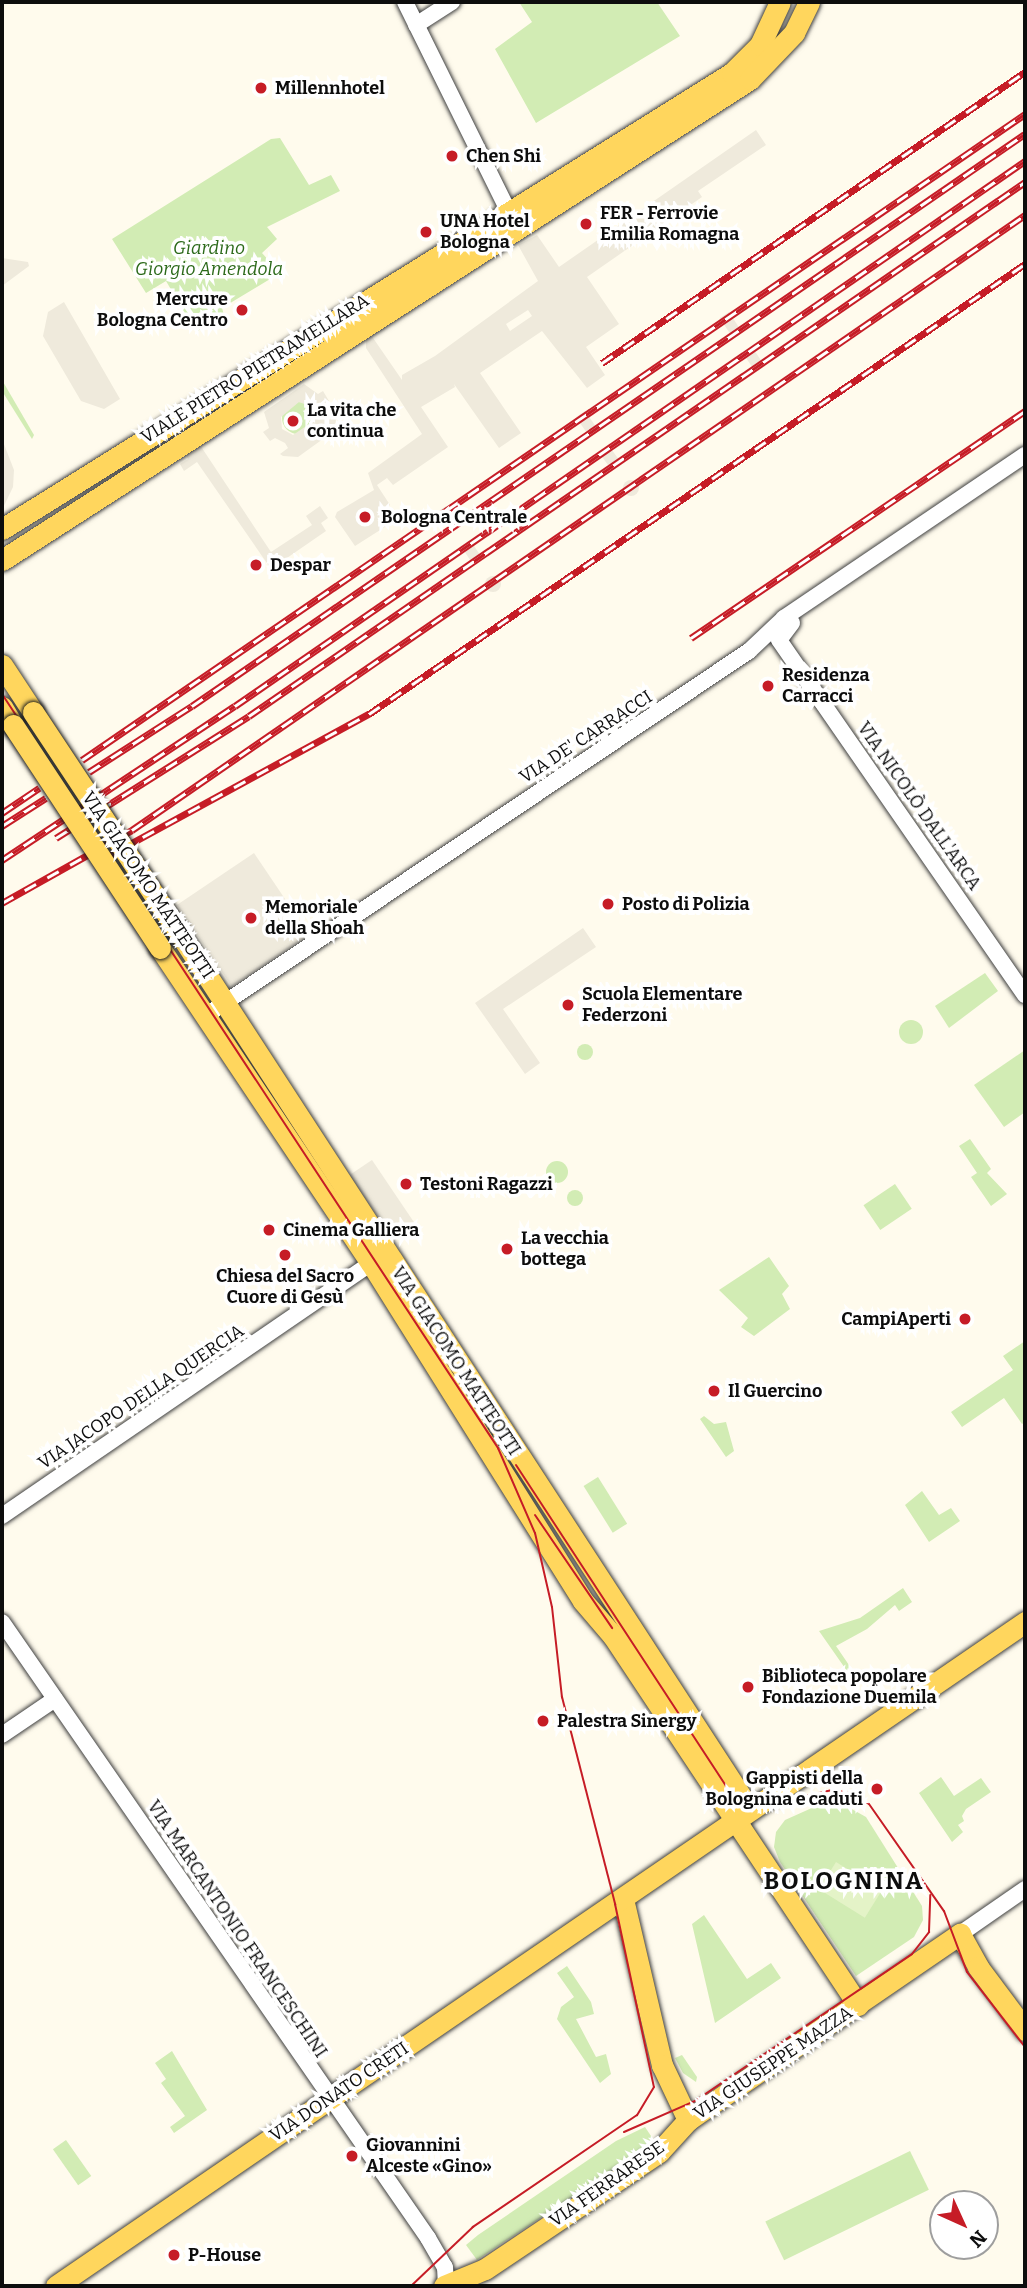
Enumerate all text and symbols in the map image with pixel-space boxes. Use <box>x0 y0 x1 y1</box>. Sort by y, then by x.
place label: Millennhotel <box>275 77 385 99</box>
marker: Millennhotel <box>253 80 269 96</box>
place label: Chen Shi <box>466 145 541 167</box>
marker: Chen Shi <box>444 148 460 164</box>
place label: FER - Ferrovie Emilia Romagna <box>600 203 739 246</box>
place label: UNA Hotel Bologna <box>440 211 530 254</box>
marker: FER - Ferrovie Emilia Romagna <box>578 216 594 232</box>
marker: UNA Hotel Bologna <box>418 224 434 240</box>
park label: Giardino Giorgio Amendola <box>135 238 283 280</box>
place label: Mercure Bologna Centro <box>97 289 228 332</box>
street label: VIALE PIETRO PIETRAMELLARA <box>137 290 373 448</box>
marker: Mercure Bologna Centro <box>234 302 250 318</box>
place label: La vita che continua <box>307 400 396 442</box>
marker: La vita che continua <box>285 413 301 429</box>
place label: Bologna Centrale <box>381 506 527 528</box>
marker: Bologna Centrale <box>355 507 375 527</box>
place label: Despar <box>270 554 331 576</box>
marker: Despar <box>248 557 264 573</box>
place label: Residenza Carracci <box>782 665 870 708</box>
marker: Residenza Carracci <box>760 678 776 694</box>
street label: VIA DE' CARRACCI <box>516 686 656 788</box>
street label: VIA NICOLÒ DALL'ARCA <box>853 718 985 894</box>
street label: VIA GIACOMO MATTEOTTI <box>77 787 219 983</box>
place label: Posto di Polizia <box>622 893 750 915</box>
marker: Posto di Polizia <box>600 896 616 912</box>
place label: Memoriale della Shoah <box>265 897 364 940</box>
marker: Memoriale della Shoah <box>243 910 259 926</box>
place label: Scuola Elementare Federzoni <box>582 984 742 1026</box>
marker: Scuola Elementare Federzoni <box>560 997 576 1013</box>
place label: Testoni Ragazzi <box>420 1173 553 1195</box>
marker: Testoni Ragazzi <box>398 1176 414 1192</box>
place label: Cinema Galliera <box>283 1219 419 1241</box>
marker: Cinema Galliera <box>261 1222 277 1238</box>
place label: La vecchia bottega <box>521 1228 609 1270</box>
marker: La vecchia bottega <box>499 1241 515 1257</box>
marker: Chiesa del Sacro Cuore di Gesù <box>277 1247 293 1263</box>
street label: VIA GIACOMO MATTEOTTI <box>387 1263 525 1459</box>
place label: Chiesa del Sacro Cuore di Gesù <box>216 1266 354 1308</box>
place label: CampiAperti <box>841 1308 951 1330</box>
marker: CampiAperti <box>957 1311 973 1327</box>
street label: VIA JACOPO DELLA QUERCIA <box>34 1320 248 1474</box>
place label: Il Guercino <box>728 1380 822 1402</box>
marker: Il Guercino <box>706 1383 722 1399</box>
place label: Biblioteca popolare Fondazione Duemila <box>762 1666 937 1708</box>
marker: Biblioteca popolare Fondazione Duemila <box>740 1679 756 1695</box>
place label: Palestra Sinergy <box>557 1710 696 1732</box>
marker: Palestra Sinergy <box>535 1713 551 1729</box>
place label: Gappisti della Bolognina e caduti <box>705 1768 863 1810</box>
marker: Gappisti della Bolognina e caduti <box>869 1781 885 1797</box>
street label: VIA MARCANTONIO FRANCESCHINI <box>143 1796 331 2062</box>
district label: BOLOGNINA <box>765 1868 923 1896</box>
street label: VIA GIUSEPPE MAZZA <box>690 2002 856 2124</box>
street label: VIA DONATO CRETI <box>265 2038 413 2146</box>
place label: Giovannini Alceste «Gino» <box>366 2135 492 2178</box>
street label: VIA FERRARESE <box>545 2136 669 2232</box>
marker: Giovannini Alceste «Gino» <box>344 2148 360 2164</box>
north arrow <box>929 2190 999 2260</box>
text: N <box>964 2225 991 2252</box>
place label: P-House <box>188 2244 261 2266</box>
marker: P-House <box>166 2247 182 2263</box>

